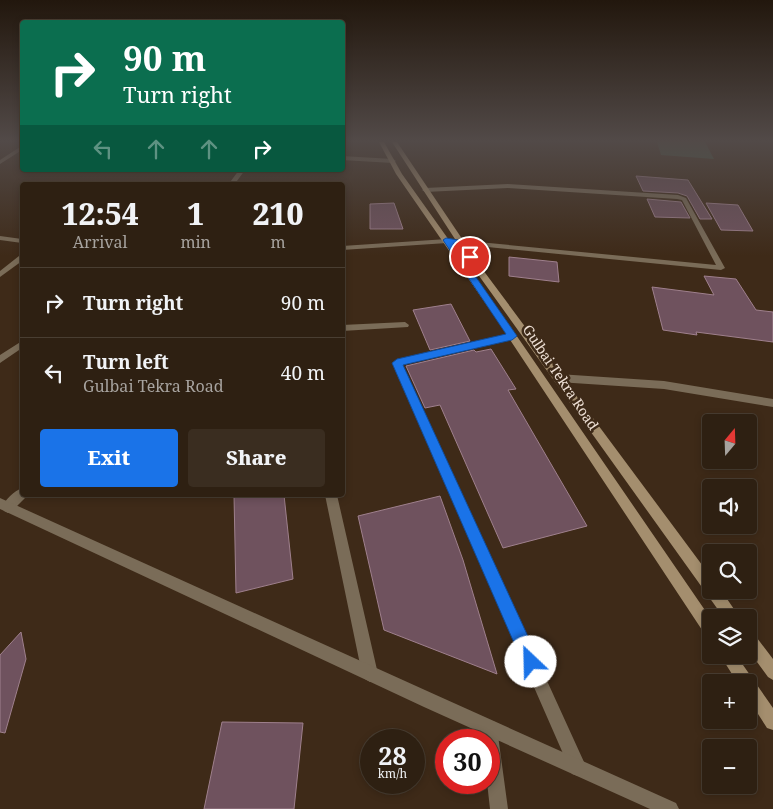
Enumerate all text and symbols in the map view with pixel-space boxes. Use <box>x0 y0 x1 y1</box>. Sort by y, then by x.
text: 90 m <box>123 34 206 81</box>
icon: right <box>40 40 105 105</box>
text: Turn right <box>123 79 232 109</box>
icon: left <box>89 135 117 163</box>
icon: ahead <box>142 135 170 163</box>
icon: ahead <box>195 135 223 163</box>
icon: right <box>248 135 276 163</box>
text: 12:54 <box>62 193 139 234</box>
text: 1 <box>187 193 204 234</box>
text: 210 <box>252 193 303 234</box>
text: Arrival <box>73 231 128 253</box>
text: min <box>180 231 211 253</box>
text: m <box>270 231 286 253</box>
pin <box>449 236 491 278</box>
icon: arrive <box>456 243 484 271</box>
icon: right <box>40 289 68 317</box>
text: Turn right <box>83 290 183 316</box>
text: 90 m <box>281 290 325 316</box>
street label: Gulbai Tekra Road <box>519 321 603 434</box>
text: Turn left <box>83 349 169 375</box>
icon: left <box>40 359 68 387</box>
text: 40 m <box>281 360 325 386</box>
text: Gulbai Tekra Road <box>83 375 224 397</box>
north arrow <box>702 414 758 469</box>
map controls <box>702 414 757 794</box>
button: Exit <box>40 429 178 487</box>
button: Share <box>188 429 325 487</box>
button: sound <box>702 479 757 534</box>
button: search <box>702 544 757 599</box>
button: layers <box>702 609 757 664</box>
position arrow <box>504 635 556 687</box>
button: + <box>702 674 757 729</box>
speed limit sign: 30 <box>435 729 500 794</box>
text: 28 <box>378 738 407 772</box>
button: − <box>702 739 757 794</box>
text: km/h <box>378 765 407 782</box>

